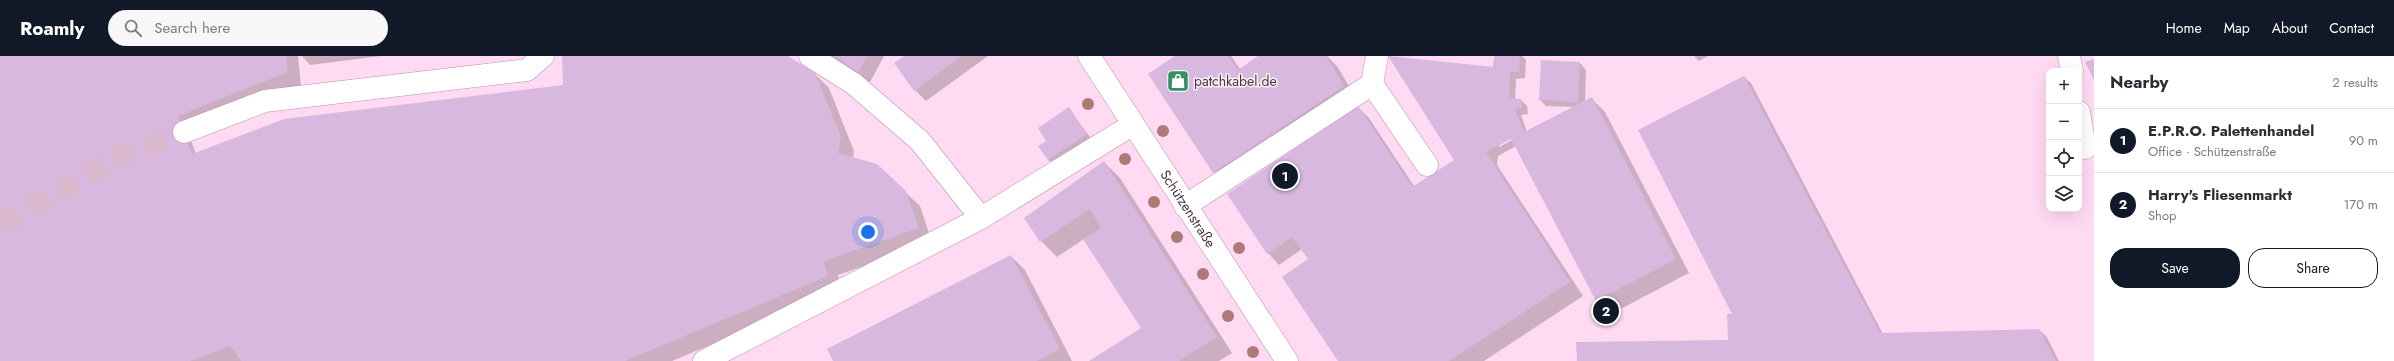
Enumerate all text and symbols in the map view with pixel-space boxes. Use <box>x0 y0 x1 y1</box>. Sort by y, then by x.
search box <box>108 10 388 46</box>
text: Roamly <box>20 15 84 42</box>
icon: search <box>122 17 144 39</box>
text: Search here <box>154 17 230 39</box>
text: Home <box>2166 18 2202 38</box>
text: Map <box>2224 18 2250 38</box>
text: About <box>2272 18 2307 38</box>
text: Contact <box>2329 18 2374 38</box>
shop icon: patchkabel.de <box>1165 68 1191 94</box>
map controls <box>2046 68 2082 212</box>
button: + <box>2046 68 2082 104</box>
text: Nearby <box>2110 70 2168 94</box>
place label: patchkabel.de <box>1194 71 1277 91</box>
text: 2 results <box>2332 73 2378 92</box>
button: − <box>2046 104 2082 140</box>
text: E.P.R.O. Palettenhandel <box>2148 120 2314 142</box>
text: 1 <box>2120 131 2126 150</box>
text: 90 m <box>2349 131 2378 150</box>
button: locate <box>2046 140 2082 176</box>
text: Office · Schützenstraße <box>2148 142 2276 161</box>
pin: 1 <box>1272 161 1298 191</box>
street label: Schützenstraße <box>1155 166 1221 251</box>
button: layers <box>2046 176 2082 212</box>
text: Harry's Fliesenmarkt <box>2148 184 2292 206</box>
text: 2 <box>2119 195 2127 214</box>
text: 170 m <box>2343 195 2378 214</box>
text: Shop <box>2148 206 2176 225</box>
your location <box>858 222 878 242</box>
button: Save <box>2110 248 2240 288</box>
button: Share <box>2248 248 2378 288</box>
pin: 2 <box>1593 296 1619 326</box>

